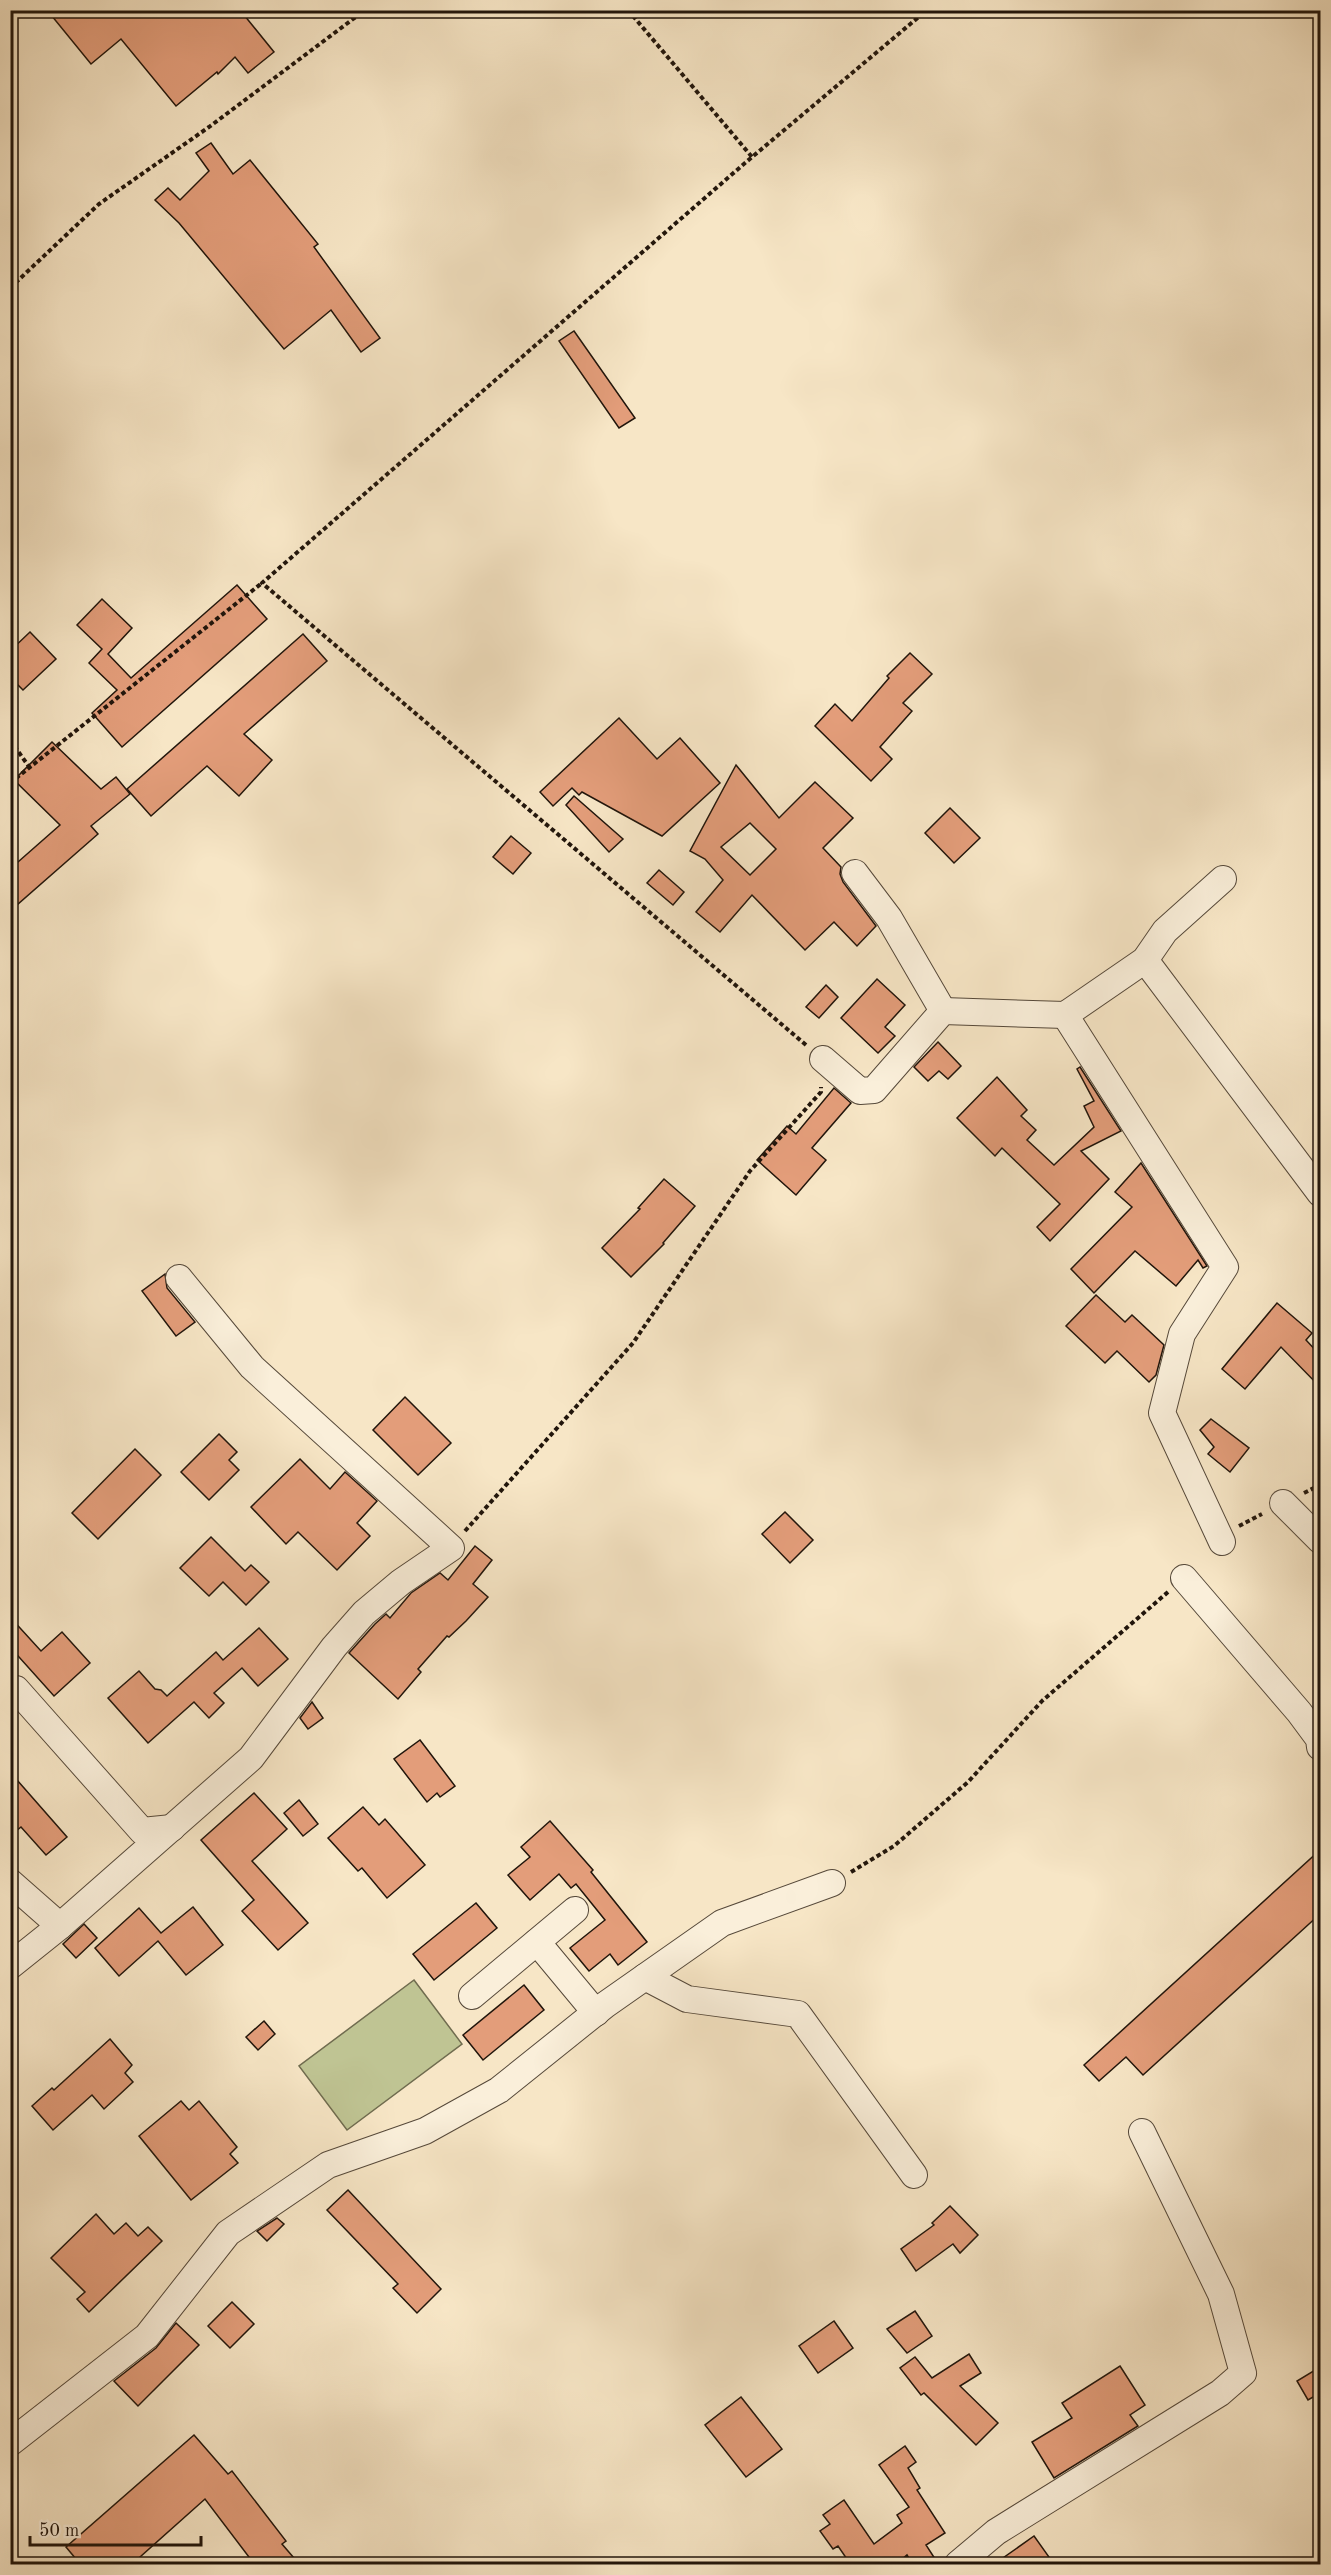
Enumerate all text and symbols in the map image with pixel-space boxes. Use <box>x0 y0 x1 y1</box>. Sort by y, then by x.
scale bar <box>30 2509 201 2547</box>
text: 50 m <box>39 2522 79 2540</box>

